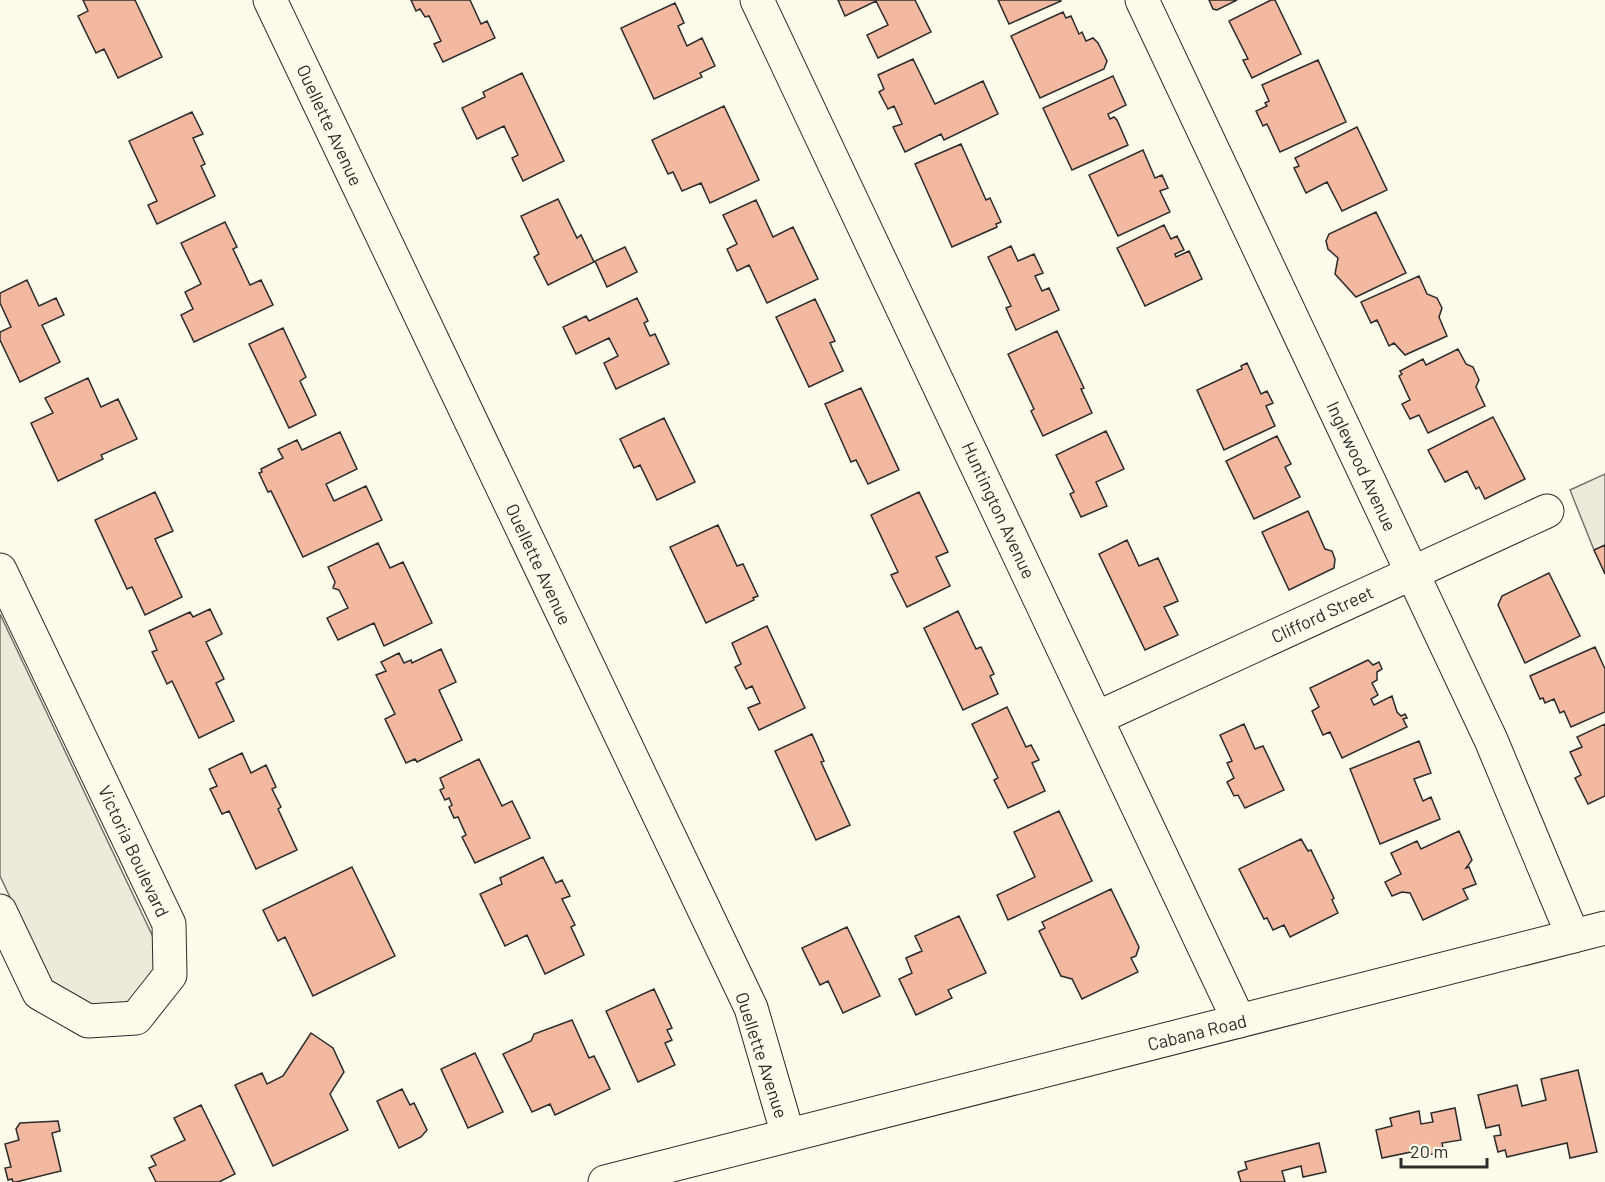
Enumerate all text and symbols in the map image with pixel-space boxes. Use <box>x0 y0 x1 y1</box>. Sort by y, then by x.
street label: Ouellette Avenue <box>292 61 368 189</box>
street label: Inglewood Avenue <box>1322 398 1402 534</box>
street label: Huntington Avenue <box>958 438 1040 582</box>
street label: Ouellette Avenue <box>501 500 577 628</box>
street label: Clifford Street <box>1267 581 1377 647</box>
street label: Victoria Boulevard <box>94 782 174 920</box>
street label: Ouellette Avenue <box>731 989 793 1121</box>
street label: Cabana Road <box>1145 1009 1249 1055</box>
scale bar <box>1401 1131 1486 1169</box>
text: 20 m <box>1410 1140 1448 1162</box>

